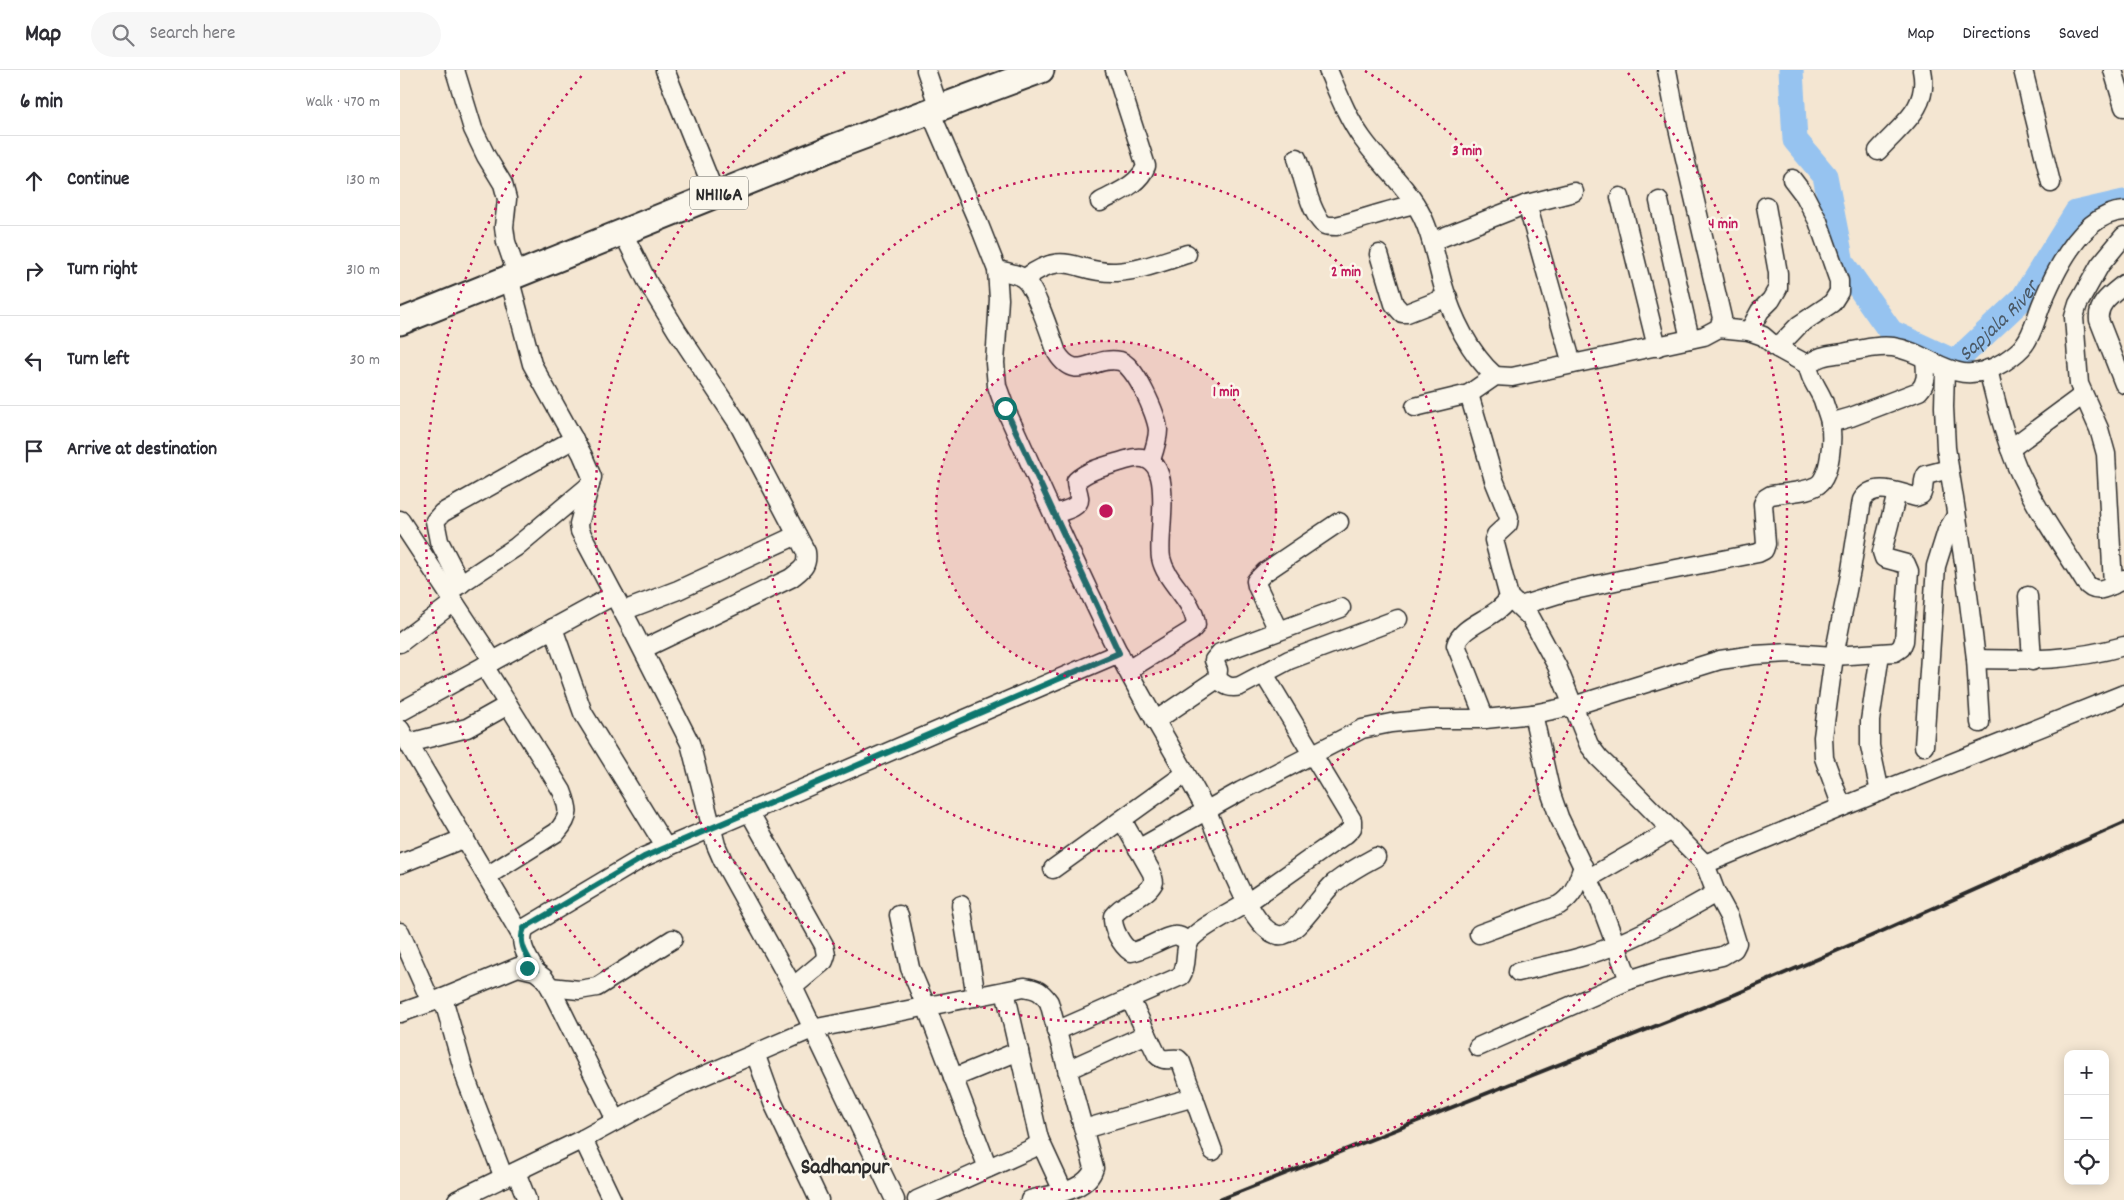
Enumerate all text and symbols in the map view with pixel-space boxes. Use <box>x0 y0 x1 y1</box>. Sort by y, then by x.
search box <box>91 12 441 57</box>
text: Map <box>25 18 61 52</box>
icon: search <box>109 21 137 49</box>
text: Search here <box>149 21 235 48</box>
text: Map <box>1907 22 1934 47</box>
text: Directions <box>1962 22 2031 47</box>
text: Saved <box>2059 22 2099 47</box>
text: 6 min <box>20 88 63 118</box>
text: Walk · 470 m <box>306 91 380 114</box>
text: 3 min <box>1452 141 1482 163</box>
icon: ahead <box>20 167 48 195</box>
text: Continue <box>67 167 129 194</box>
text: 130 m <box>346 169 380 192</box>
road number: NH116A <box>690 176 748 210</box>
text: 4 min <box>1708 214 1738 236</box>
icon: right <box>20 257 48 285</box>
text: Turn right <box>67 257 138 284</box>
text: 310 m <box>346 259 380 282</box>
text: 2 min <box>1331 262 1361 284</box>
water label: Sapjala River <box>1953 274 2049 369</box>
icon: left <box>20 347 48 375</box>
text: Turn left <box>67 347 130 374</box>
text: 30 m <box>350 349 380 372</box>
text: 1 min <box>1213 382 1239 404</box>
route start <box>994 397 1017 420</box>
icon: arrive <box>20 437 48 465</box>
text: Arrive at destination <box>67 437 217 464</box>
centre of rings <box>1097 502 1115 520</box>
route end <box>516 957 539 980</box>
map controls <box>2064 1050 2109 1185</box>
button: + <box>2064 1050 2109 1095</box>
button: − <box>2064 1095 2109 1140</box>
button: locate <box>2064 1140 2109 1185</box>
district label: Sadhanpur <box>801 1153 890 1184</box>

